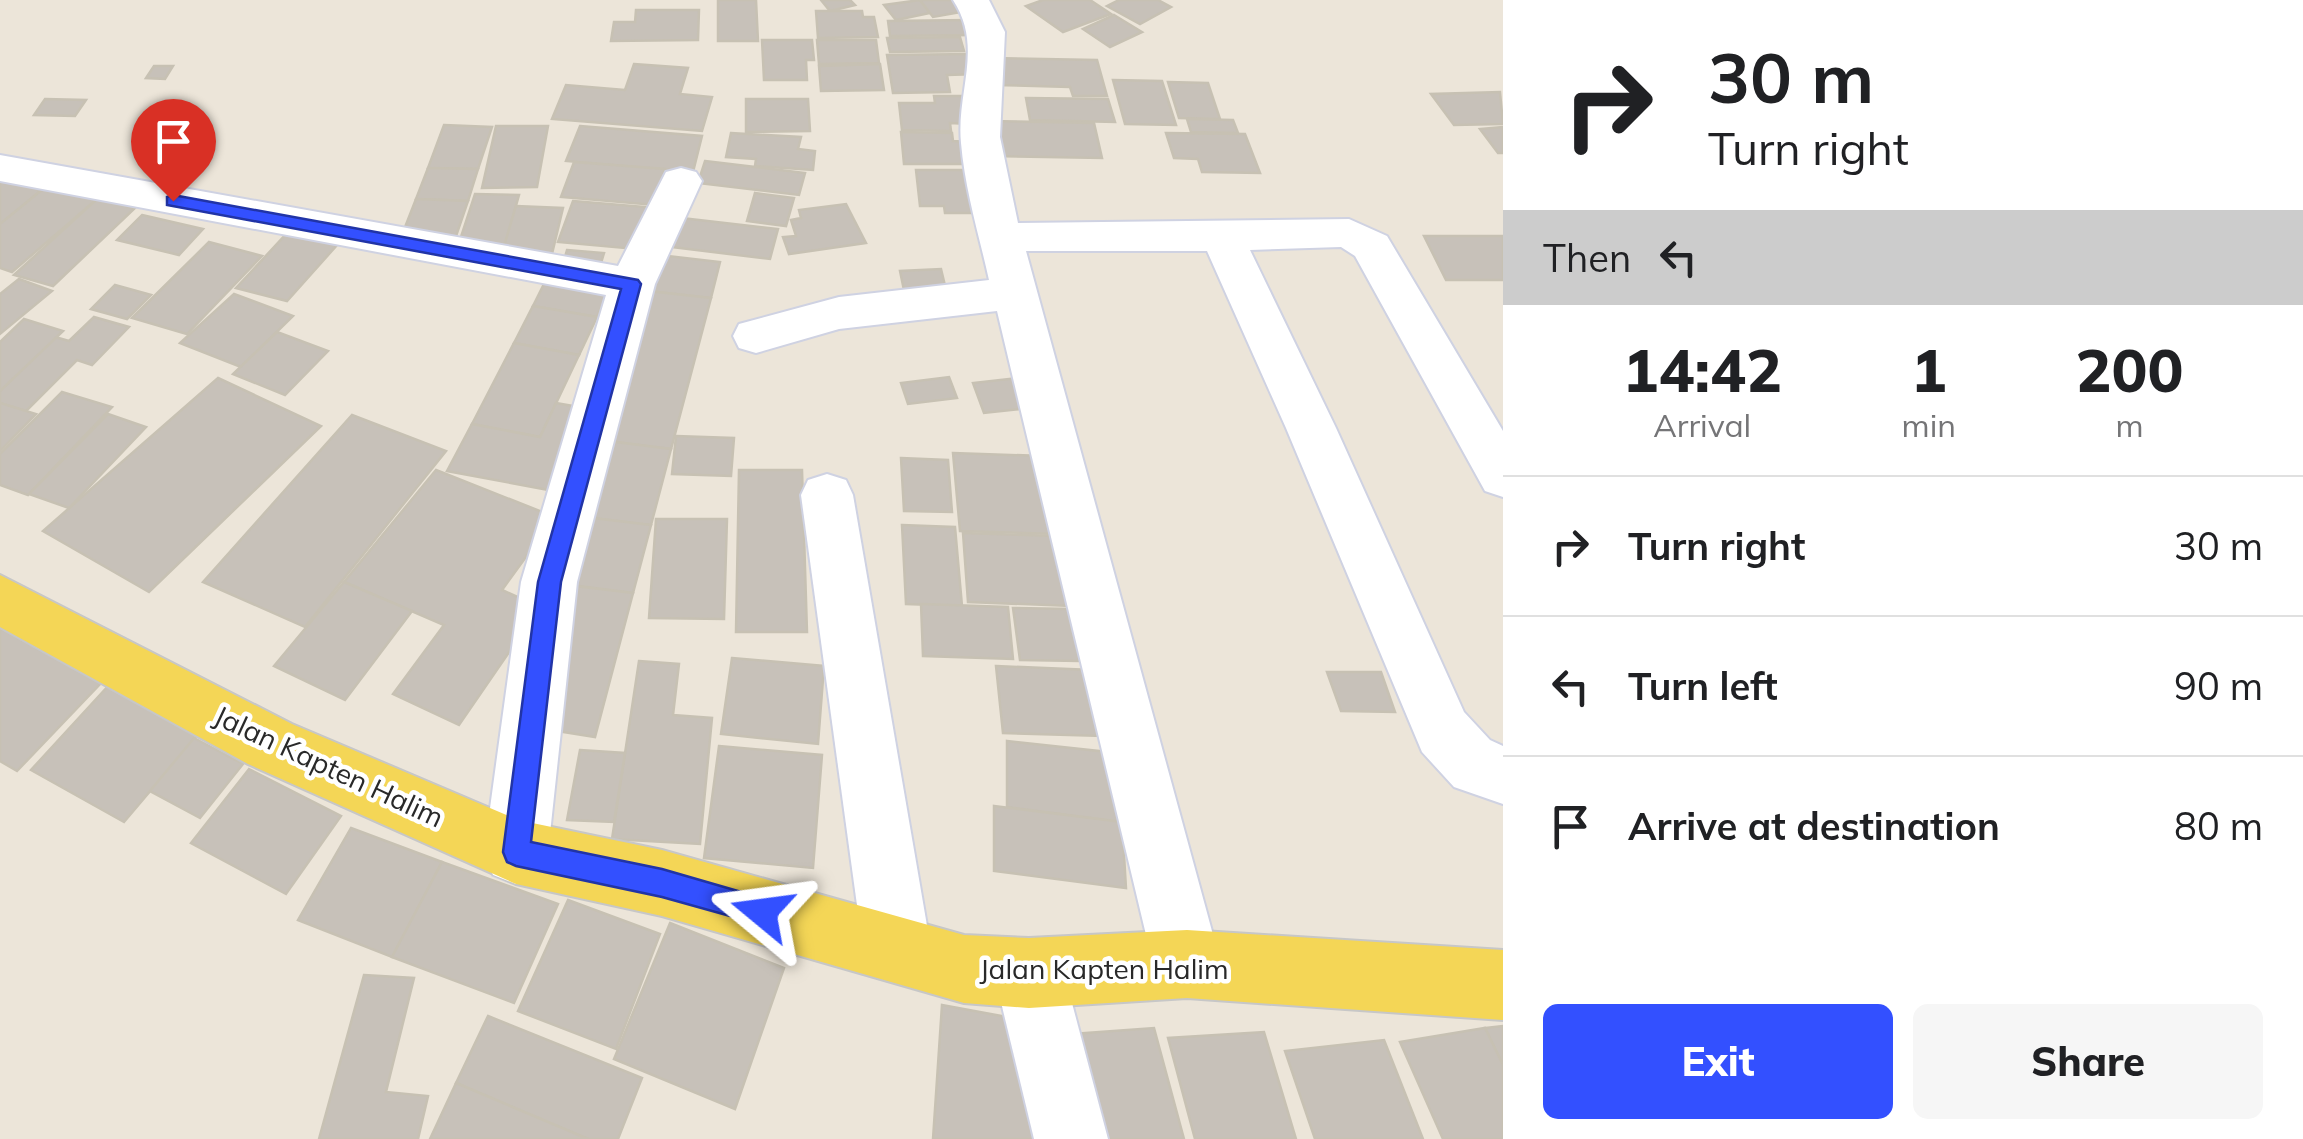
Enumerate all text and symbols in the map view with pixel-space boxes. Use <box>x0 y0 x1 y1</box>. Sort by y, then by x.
text: 30 m <box>1708 33 1874 121</box>
icon: right <box>1543 40 1673 170</box>
pin <box>131 99 216 202</box>
icon: arrive <box>146 114 201 169</box>
text: Turn right <box>1708 120 1909 176</box>
icon: left <box>1651 230 1706 285</box>
text: Then <box>1543 234 1631 282</box>
text: 14:42 <box>1622 332 1782 407</box>
text: 1 <box>1911 332 1947 407</box>
text: 200 <box>2075 332 2183 407</box>
text: Arrival <box>1653 405 1751 445</box>
text: min <box>1902 405 1956 445</box>
text: m <box>2115 405 2144 445</box>
icon: right <box>1543 519 1598 574</box>
text: Turn right <box>1628 522 1805 570</box>
text: 30 m <box>2174 522 2263 570</box>
icon: left <box>1543 659 1598 714</box>
text: Turn left <box>1628 662 1778 710</box>
text: 90 m <box>2174 662 2263 710</box>
street label: Jalan Kapten Halim <box>209 697 449 835</box>
icon: arrive <box>1543 799 1598 854</box>
text: Arrive at destination <box>1628 802 2000 850</box>
text: 80 m <box>2174 802 2263 850</box>
position arrow <box>710 860 814 964</box>
street label: Jalan Kapten Halim <box>979 951 1229 986</box>
button: Exit <box>1543 1004 1893 1119</box>
button: Share <box>1913 1004 2263 1119</box>

